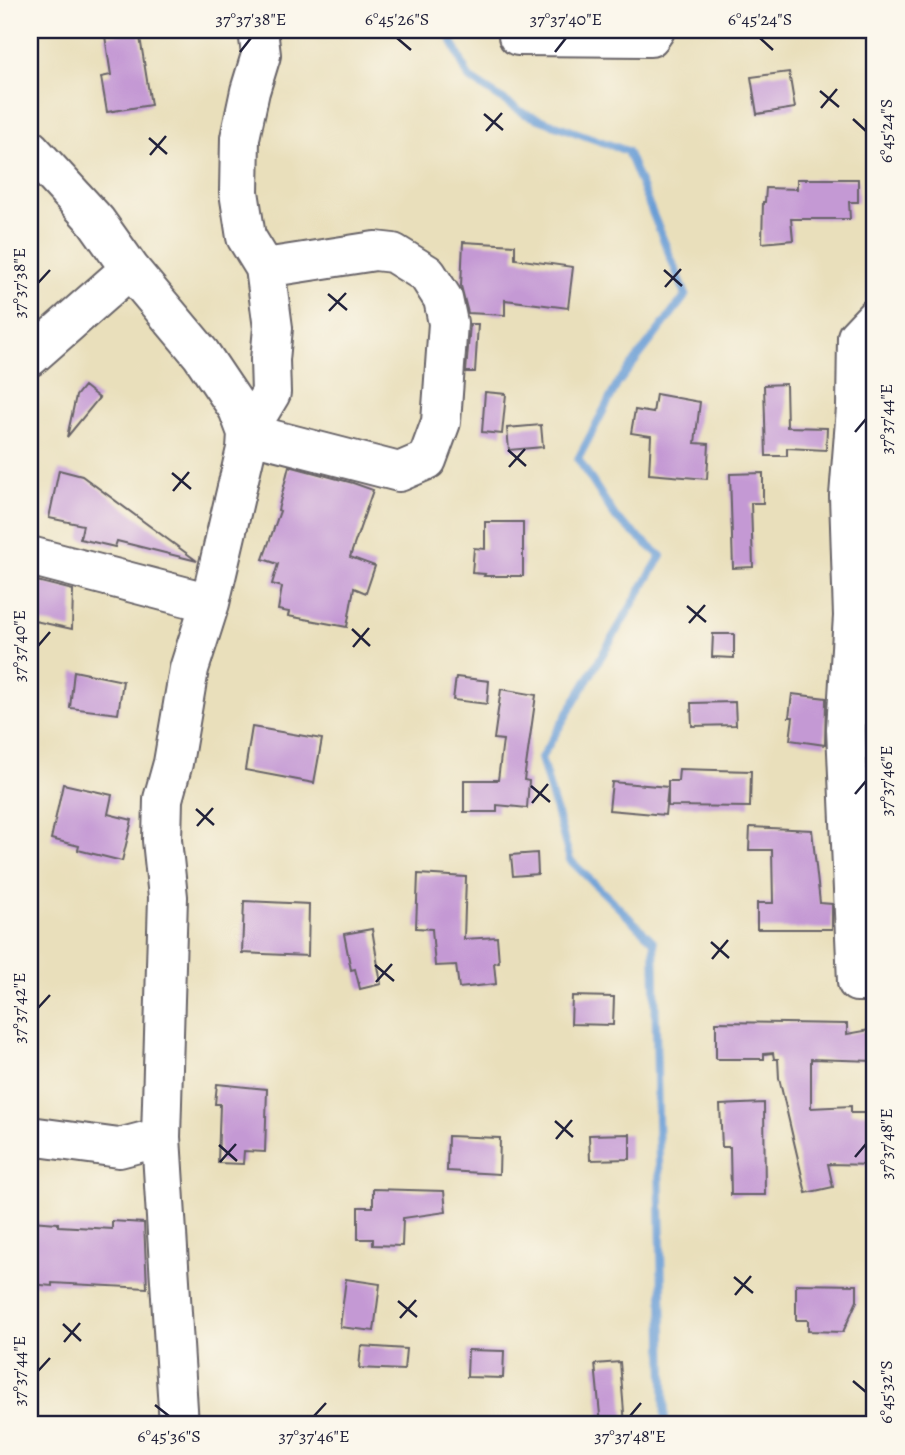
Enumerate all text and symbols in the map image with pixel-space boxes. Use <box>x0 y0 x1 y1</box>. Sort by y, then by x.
text: 37°37'38"E <box>216 7 286 31</box>
text: 6°45'26"S <box>365 7 429 31</box>
text: 37°37'40"E <box>530 7 602 31</box>
text: 6°45'24"S <box>728 7 792 31</box>
text: 6°45'24"S <box>874 99 898 163</box>
text: 37°37'38"E <box>7 248 31 318</box>
text: 37°37'44"E <box>874 383 898 455</box>
text: 37°37'40"E <box>7 610 31 682</box>
text: 37°37'46"E <box>874 745 898 817</box>
text: 37°37'42"E <box>7 972 31 1044</box>
text: 37°37'48"E <box>874 1108 898 1180</box>
text: 37°37'44"E <box>7 1335 31 1407</box>
text: 6°45'32"S <box>874 1360 898 1424</box>
text: 6°45'36"S <box>137 1424 201 1448</box>
text: 37°37'46"E <box>278 1424 350 1448</box>
text: 37°37'48"E <box>594 1424 666 1448</box>

